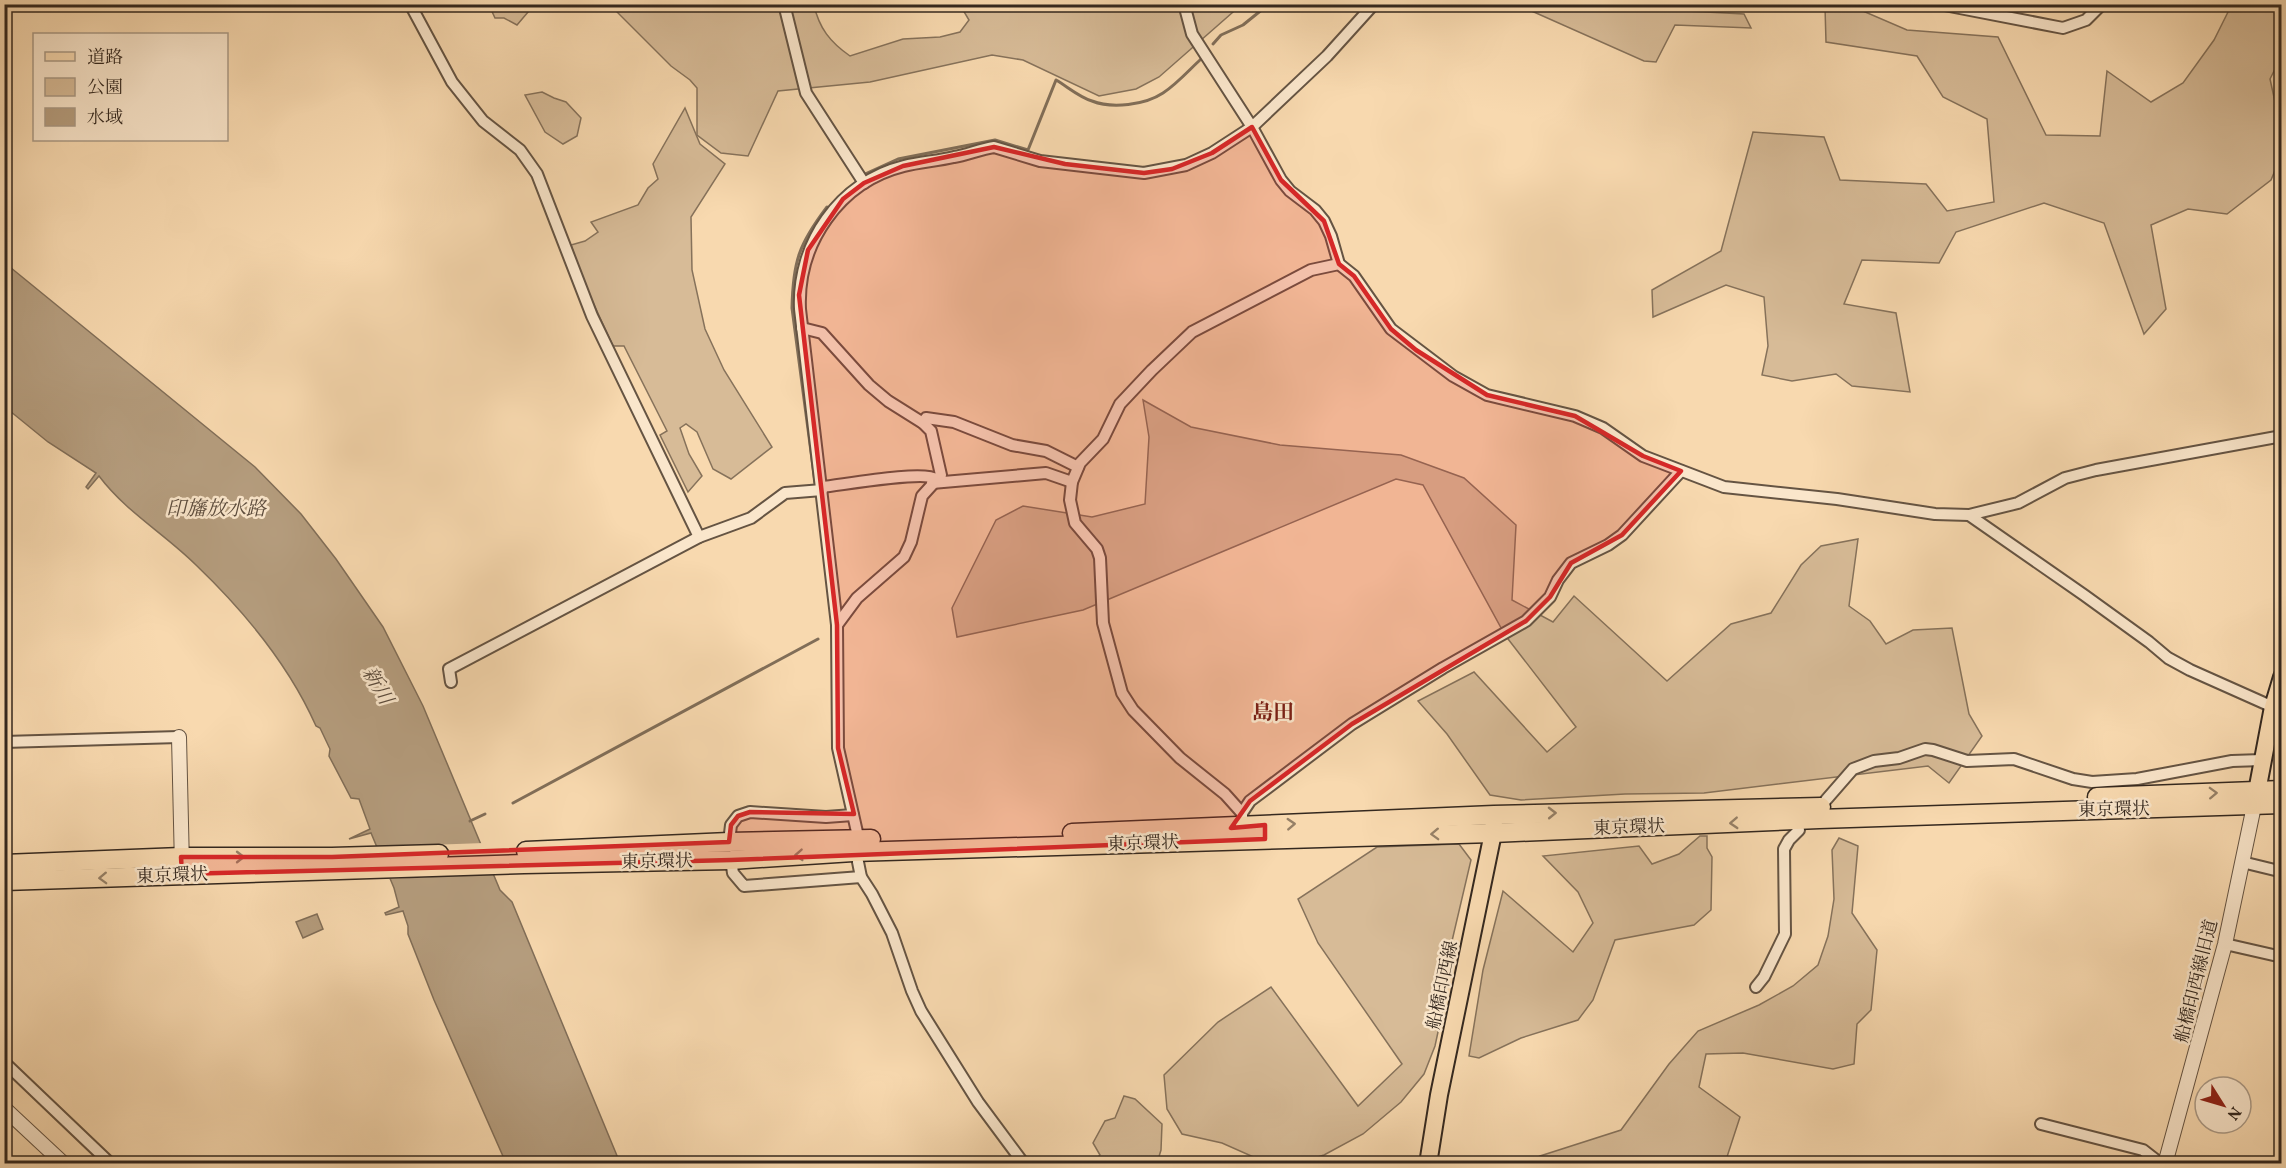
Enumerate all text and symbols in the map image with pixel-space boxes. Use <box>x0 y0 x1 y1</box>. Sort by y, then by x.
legend <box>33 33 228 141</box>
text: 道路 <box>87 46 123 71</box>
text: 公園 <box>87 76 123 101</box>
text: 水域 <box>87 106 123 131</box>
water label: 印旛放水路 <box>166 496 268 524</box>
water label: 新川 <box>354 662 399 712</box>
district label: 島田 <box>1252 699 1294 728</box>
one-way arrow <box>2208 787 2217 799</box>
street label: 東京環状 <box>2078 797 2150 824</box>
one-way arrow <box>1548 807 1557 819</box>
street label: 東京環状 <box>1593 815 1665 842</box>
one-way arrow <box>1729 816 1738 829</box>
one-way arrow <box>1287 817 1296 830</box>
one-way arrow <box>1430 828 1439 840</box>
street label: 東京環状 <box>1107 831 1179 858</box>
street label: 東京環状 <box>621 849 693 876</box>
one-way arrow <box>795 849 804 862</box>
one-way arrow <box>235 851 244 863</box>
street label: 東京環状 <box>136 863 208 890</box>
one-way arrow <box>98 872 107 884</box>
street label: 船橋印西線旧道 <box>2170 917 2225 1046</box>
street label: 船橋印西線 <box>1422 939 1465 1032</box>
north arrow <box>2193 1075 2253 1135</box>
text: N <box>2221 1102 2246 1124</box>

